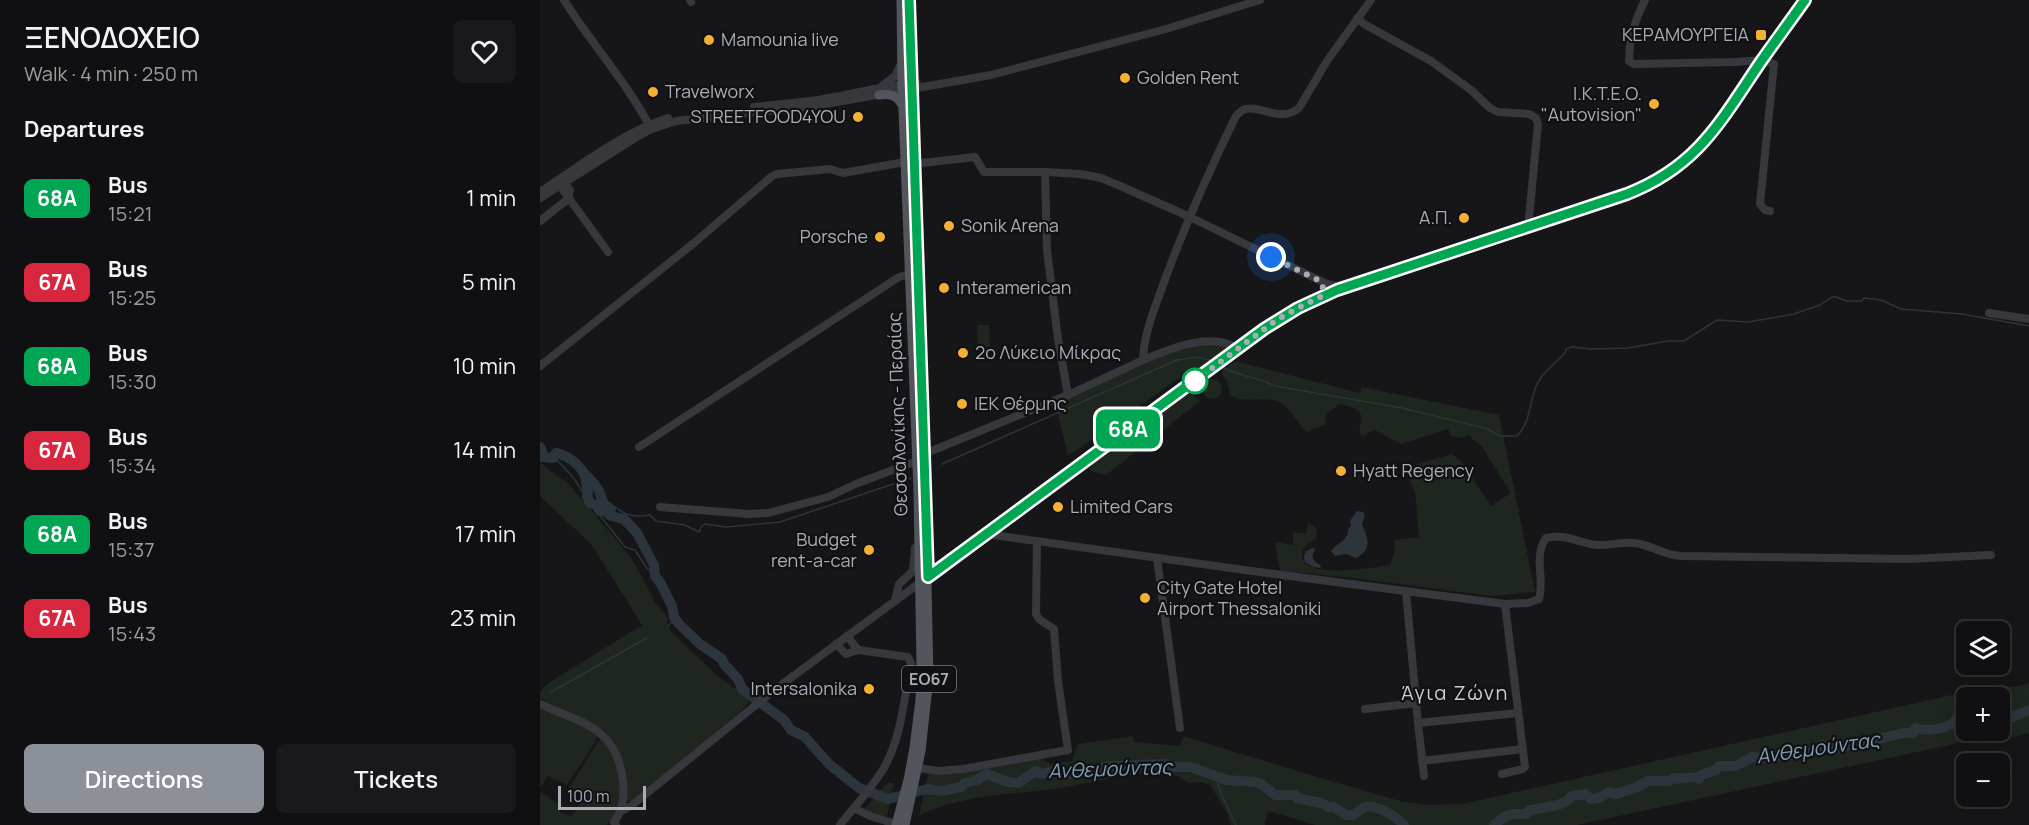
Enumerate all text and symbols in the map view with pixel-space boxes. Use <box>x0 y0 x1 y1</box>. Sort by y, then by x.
text: ΞΕΝΟΔΟΧΕΙΟ <box>24 18 200 56</box>
button: heart <box>453 20 516 83</box>
place label: ΚΕΡΑΜΟΥΡΓΕΙΑ <box>1622 22 1750 46</box>
place label: Mamounia live <box>721 27 839 51</box>
marker: ΚΕΡΑΜΟΥΡΓΕΙΑ <box>1754 28 1768 42</box>
marker: Mamounia live <box>702 33 716 47</box>
text: Walk · 4 min · 250 m <box>24 60 198 87</box>
place label: Golden Rent <box>1137 65 1239 89</box>
marker: Golden Rent <box>1118 71 1132 85</box>
place label: Travelworx <box>665 79 755 103</box>
place label: I.Κ.Τ.Ε.Ο. "Autovision" <box>1541 81 1642 126</box>
marker: Travelworx <box>646 85 660 99</box>
marker: I.Κ.Τ.Ε.Ο. "Autovision" <box>1647 97 1661 111</box>
place label: STREETFOOD4YOU <box>691 104 846 128</box>
marker: STREETFOOD4YOU <box>851 110 865 124</box>
text: Departures <box>24 114 144 144</box>
text: Bus <box>108 170 148 200</box>
text: 1 min <box>466 183 516 213</box>
text: 68Α <box>37 184 77 212</box>
text: 15:21 <box>108 200 153 227</box>
place label: Α.Π. <box>1419 205 1452 229</box>
marker: Α.Π. <box>1457 211 1471 225</box>
place label: Sonik Arena <box>961 213 1059 237</box>
marker: Sonik Arena <box>942 219 956 233</box>
place label: Porsche <box>800 224 868 248</box>
marker: Porsche <box>873 230 887 244</box>
your location <box>1256 242 1286 272</box>
text: Bus <box>108 254 148 284</box>
text: 5 min <box>462 267 516 297</box>
text: 67Α <box>38 268 76 296</box>
place label: Interamerican <box>956 275 1071 299</box>
marker: Interamerican <box>937 281 951 295</box>
text: 15:25 <box>108 284 156 311</box>
street label: Θεσσαλονίκης - Περαίας <box>881 312 913 516</box>
text: Bus <box>108 338 148 368</box>
place label: 2ο Λύκειο Μίκρας <box>975 340 1121 364</box>
marker: 2ο Λύκειο Μίκρας <box>956 346 970 360</box>
text: 10 min <box>453 351 516 381</box>
text: 68Α <box>37 352 77 380</box>
text: 15:30 <box>108 368 157 395</box>
unlabelled marker <box>1182 368 1208 394</box>
place label: ΙΕΚ Θέρμης <box>974 391 1067 415</box>
marker: ΙΕΚ Θέρμης <box>955 397 969 411</box>
line badge: 68Α <box>1094 410 1162 448</box>
text: 68Α <box>1108 415 1148 443</box>
text: Bus <box>108 422 148 452</box>
text: 14 min <box>453 435 516 465</box>
text: 67Α <box>38 436 76 464</box>
text: 15:34 <box>108 452 156 479</box>
place label: Hyatt Regency <box>1353 458 1474 482</box>
marker: Hyatt Regency <box>1334 464 1348 478</box>
place label: Limited Cars <box>1070 494 1173 518</box>
marker: Limited Cars <box>1051 500 1065 514</box>
text: Bus <box>108 506 148 536</box>
text: 17 min <box>455 519 516 549</box>
text: 68Α <box>37 520 77 548</box>
place label: Budget rent-a-car <box>771 527 857 572</box>
text: 15:37 <box>108 536 154 563</box>
marker: Budget rent-a-car <box>862 543 876 557</box>
place label: City Gate Hotel Airport Thessaloniki <box>1157 575 1321 620</box>
text: Bus <box>108 590 148 620</box>
marker: City Gate Hotel Airport Thessaloniki <box>1138 591 1152 605</box>
text: 23 min <box>450 603 516 633</box>
text: 67Α <box>38 604 76 632</box>
text: 15:43 <box>108 620 156 647</box>
map controls <box>1956 621 2010 807</box>
button: layers <box>1956 621 2010 675</box>
road number: ΕΟ67 <box>902 666 956 692</box>
place label: Intersalonika <box>750 676 857 700</box>
district label: Άγια Ζώνη <box>1401 679 1509 706</box>
marker: Intersalonika <box>862 682 876 696</box>
button: + <box>1956 687 2010 741</box>
water label: Ανθεμούντας <box>1755 725 1883 770</box>
button: Directions <box>24 744 264 813</box>
button: Tickets <box>276 744 516 813</box>
water label: Ανθεμούντας <box>1047 753 1174 784</box>
button: − <box>1956 753 2010 807</box>
scale bar <box>558 783 646 810</box>
text: 100 m <box>567 785 610 807</box>

